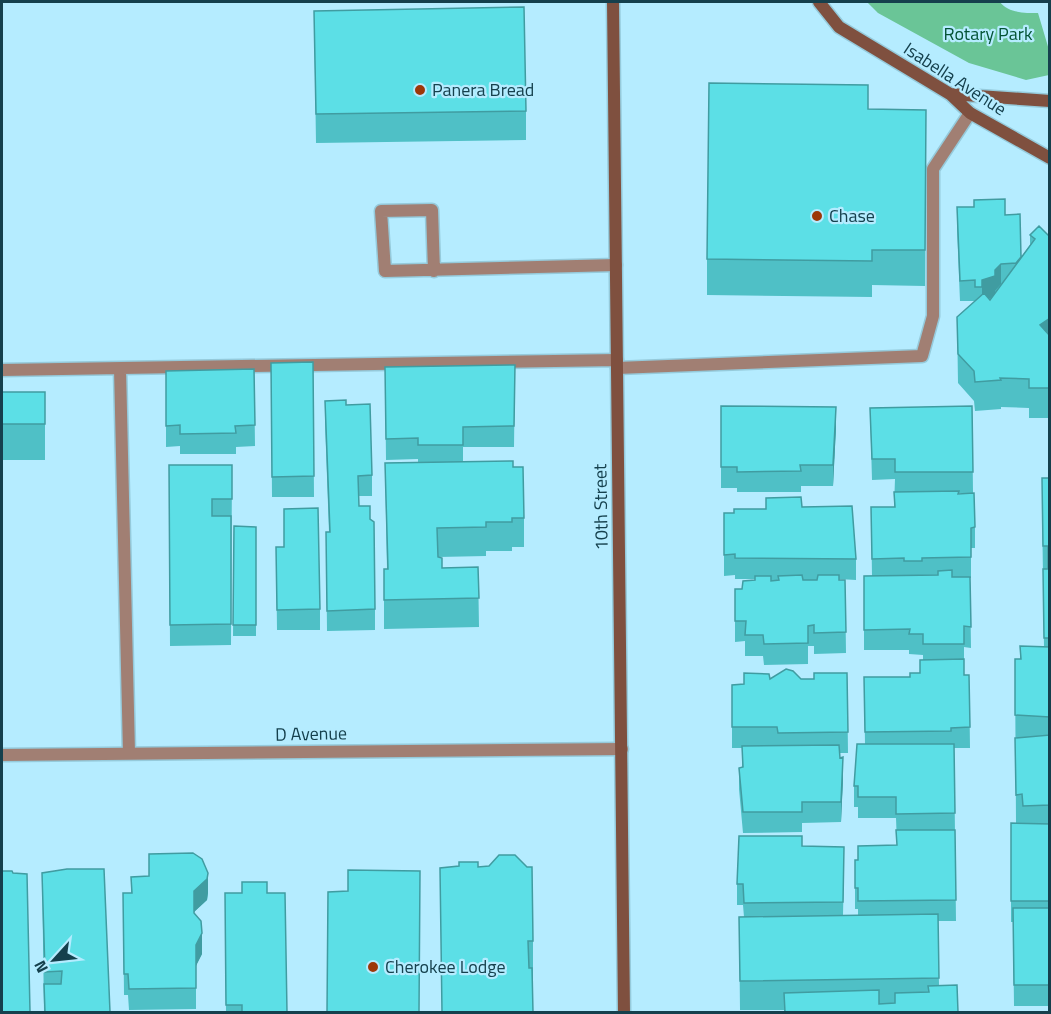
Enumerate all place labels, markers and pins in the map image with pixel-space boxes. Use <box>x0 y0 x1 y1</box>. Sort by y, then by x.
place label: Panera Bread <box>432 76 534 103</box>
marker: Panera Bread <box>413 83 427 97</box>
place label: Chase <box>829 202 875 229</box>
marker: Chase <box>810 209 824 223</box>
place label: Cherokee Lodge <box>385 953 506 980</box>
marker: Cherokee Lodge <box>366 960 380 974</box>

